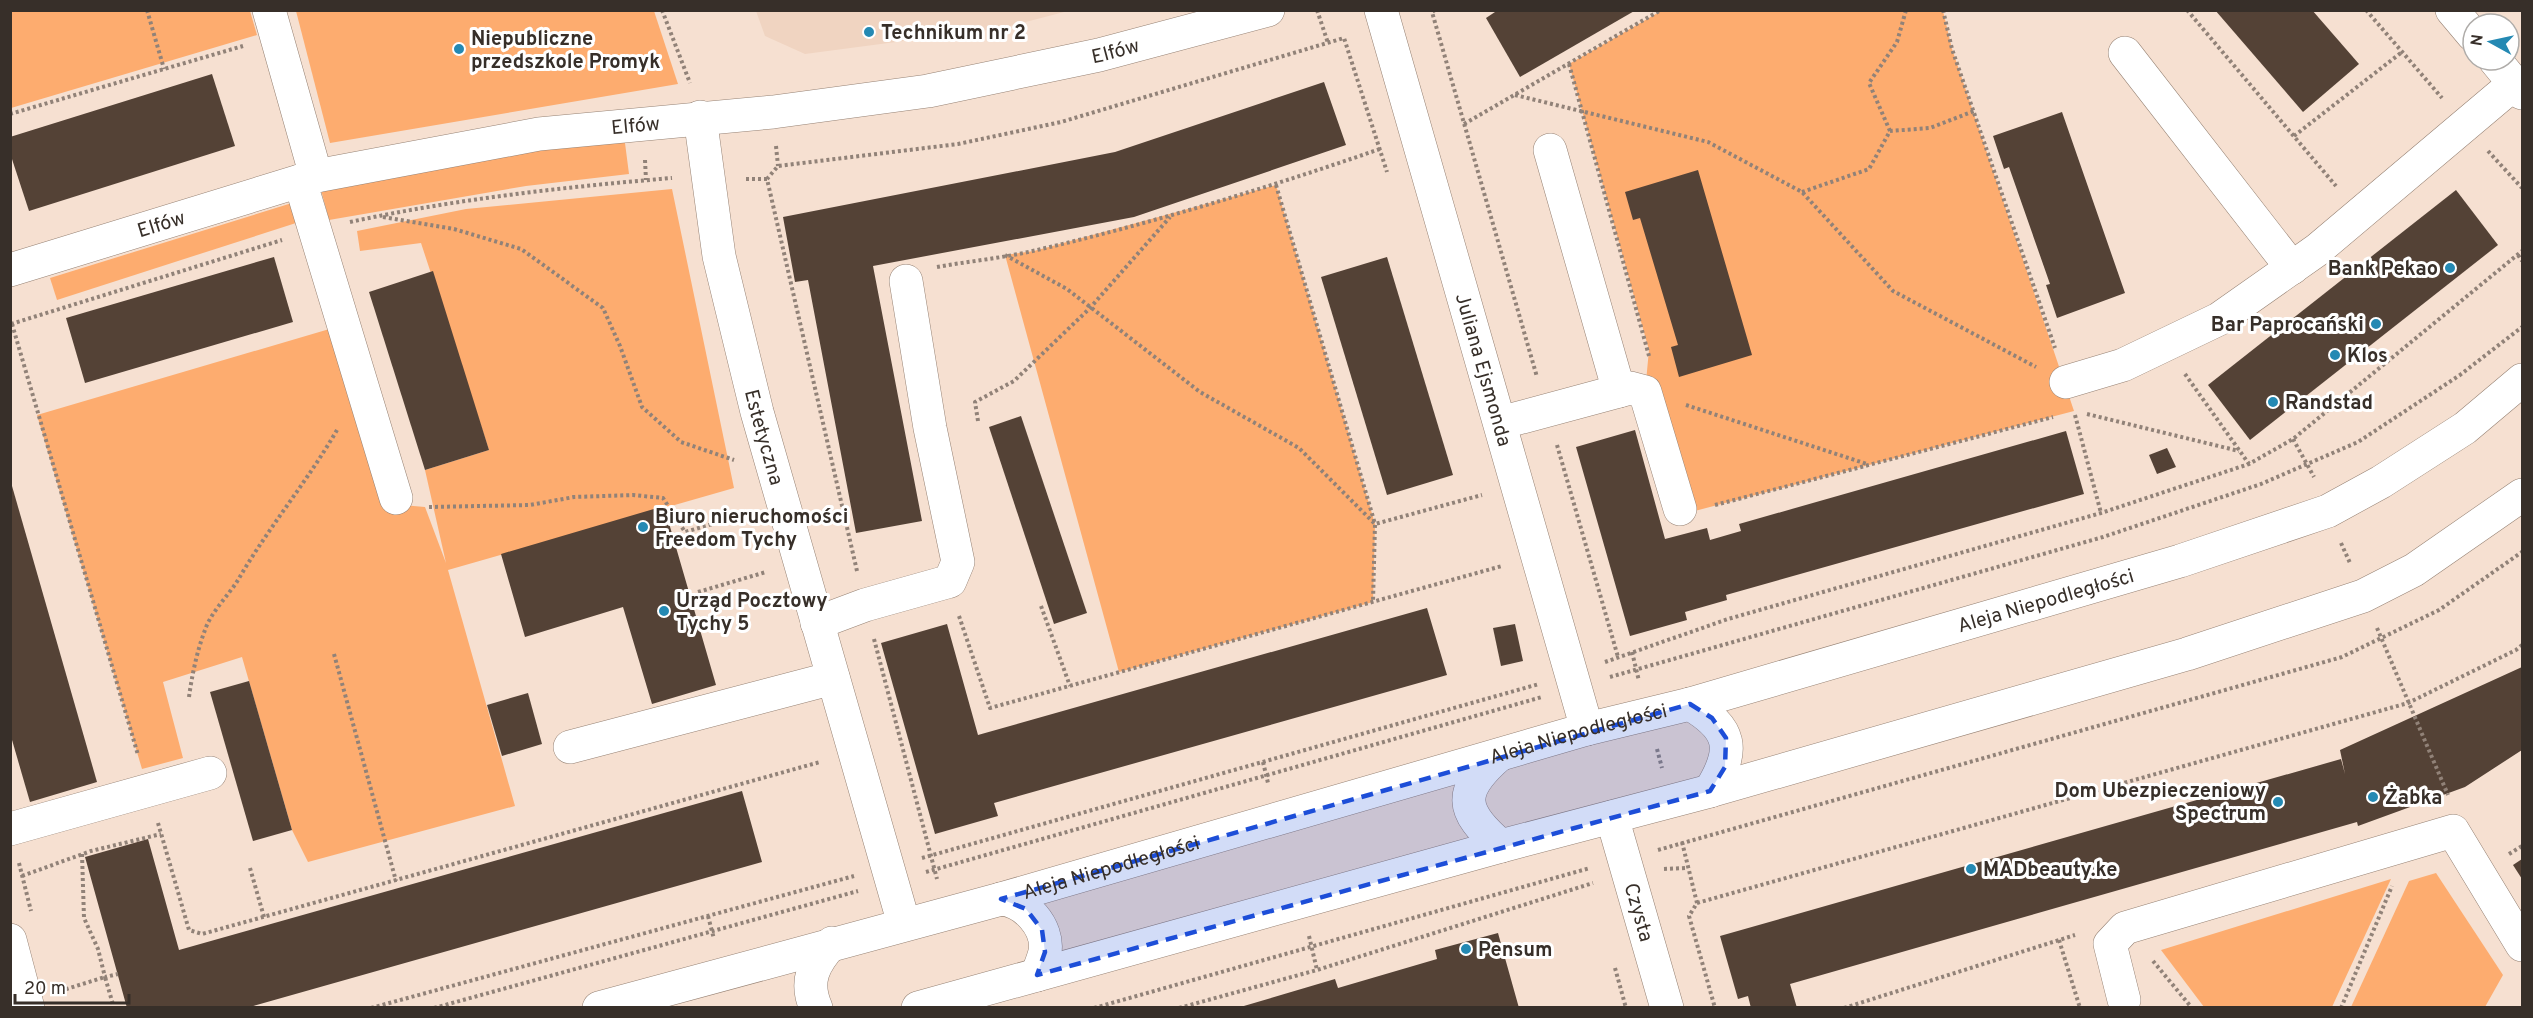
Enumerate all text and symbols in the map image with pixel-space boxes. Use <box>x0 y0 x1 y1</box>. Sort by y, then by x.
north arrow <box>2461 12 2521 72</box>
place label: Technikum nr 2 <box>881 21 1026 47</box>
marker: Technikum nr 2 <box>862 25 876 39</box>
place label: Niepubliczne przedszkole Promyk <box>471 27 660 76</box>
text: N <box>2467 33 2489 47</box>
street label: Elfów <box>1089 34 1143 71</box>
marker: Niepubliczne przedszkole Promyk <box>452 42 466 56</box>
street label: Elfów <box>610 112 661 142</box>
street label: Elfów <box>134 206 189 245</box>
place label: Bank Pekao <box>2328 257 2438 283</box>
marker: Bank Pekao <box>2443 261 2457 275</box>
street label: Juliana Ejsmonda <box>1448 290 1516 450</box>
place label: Bar Paprocański <box>2211 313 2364 339</box>
marker: Bar Paprocański <box>2369 317 2383 331</box>
place label: Klos <box>2347 344 2388 370</box>
marker: Klos <box>2328 348 2342 362</box>
street label: Estetyczna <box>737 387 788 488</box>
place label: Randstad <box>2285 391 2373 417</box>
marker: Randstad <box>2266 395 2280 409</box>
place label: Biuro nieruchomości Freedom Tychy <box>655 505 848 554</box>
marker: Biuro nieruchomości Freedom Tychy <box>636 520 650 534</box>
street label: Aleja Niepodległości <box>1955 564 2137 640</box>
place label: Urząd Pocztowy Tychy 5 <box>676 589 828 638</box>
marker: Urząd Pocztowy Tychy 5 <box>657 604 671 618</box>
street label: Aleja Niepodległości <box>1487 699 1670 772</box>
place label: Dom Ubezpieczeniowy Spectrum <box>2055 779 2266 828</box>
place label: Żabka <box>2385 784 2443 812</box>
marker: Żabka <box>2366 790 2380 804</box>
marker: Dom Ubezpieczeniowy Spectrum <box>2271 795 2285 809</box>
street label: Aleja Niepodległości <box>1020 831 1203 907</box>
place label: MADbeauty.ke <box>1983 858 2117 884</box>
marker: MADbeauty.ke <box>1964 862 1978 876</box>
street label: Czysta <box>1617 880 1658 945</box>
place label: Pensum <box>1478 938 1553 964</box>
marker: Pensum <box>1459 942 1473 956</box>
scale bar <box>15 967 129 1005</box>
text: 20 m <box>24 978 66 1001</box>

